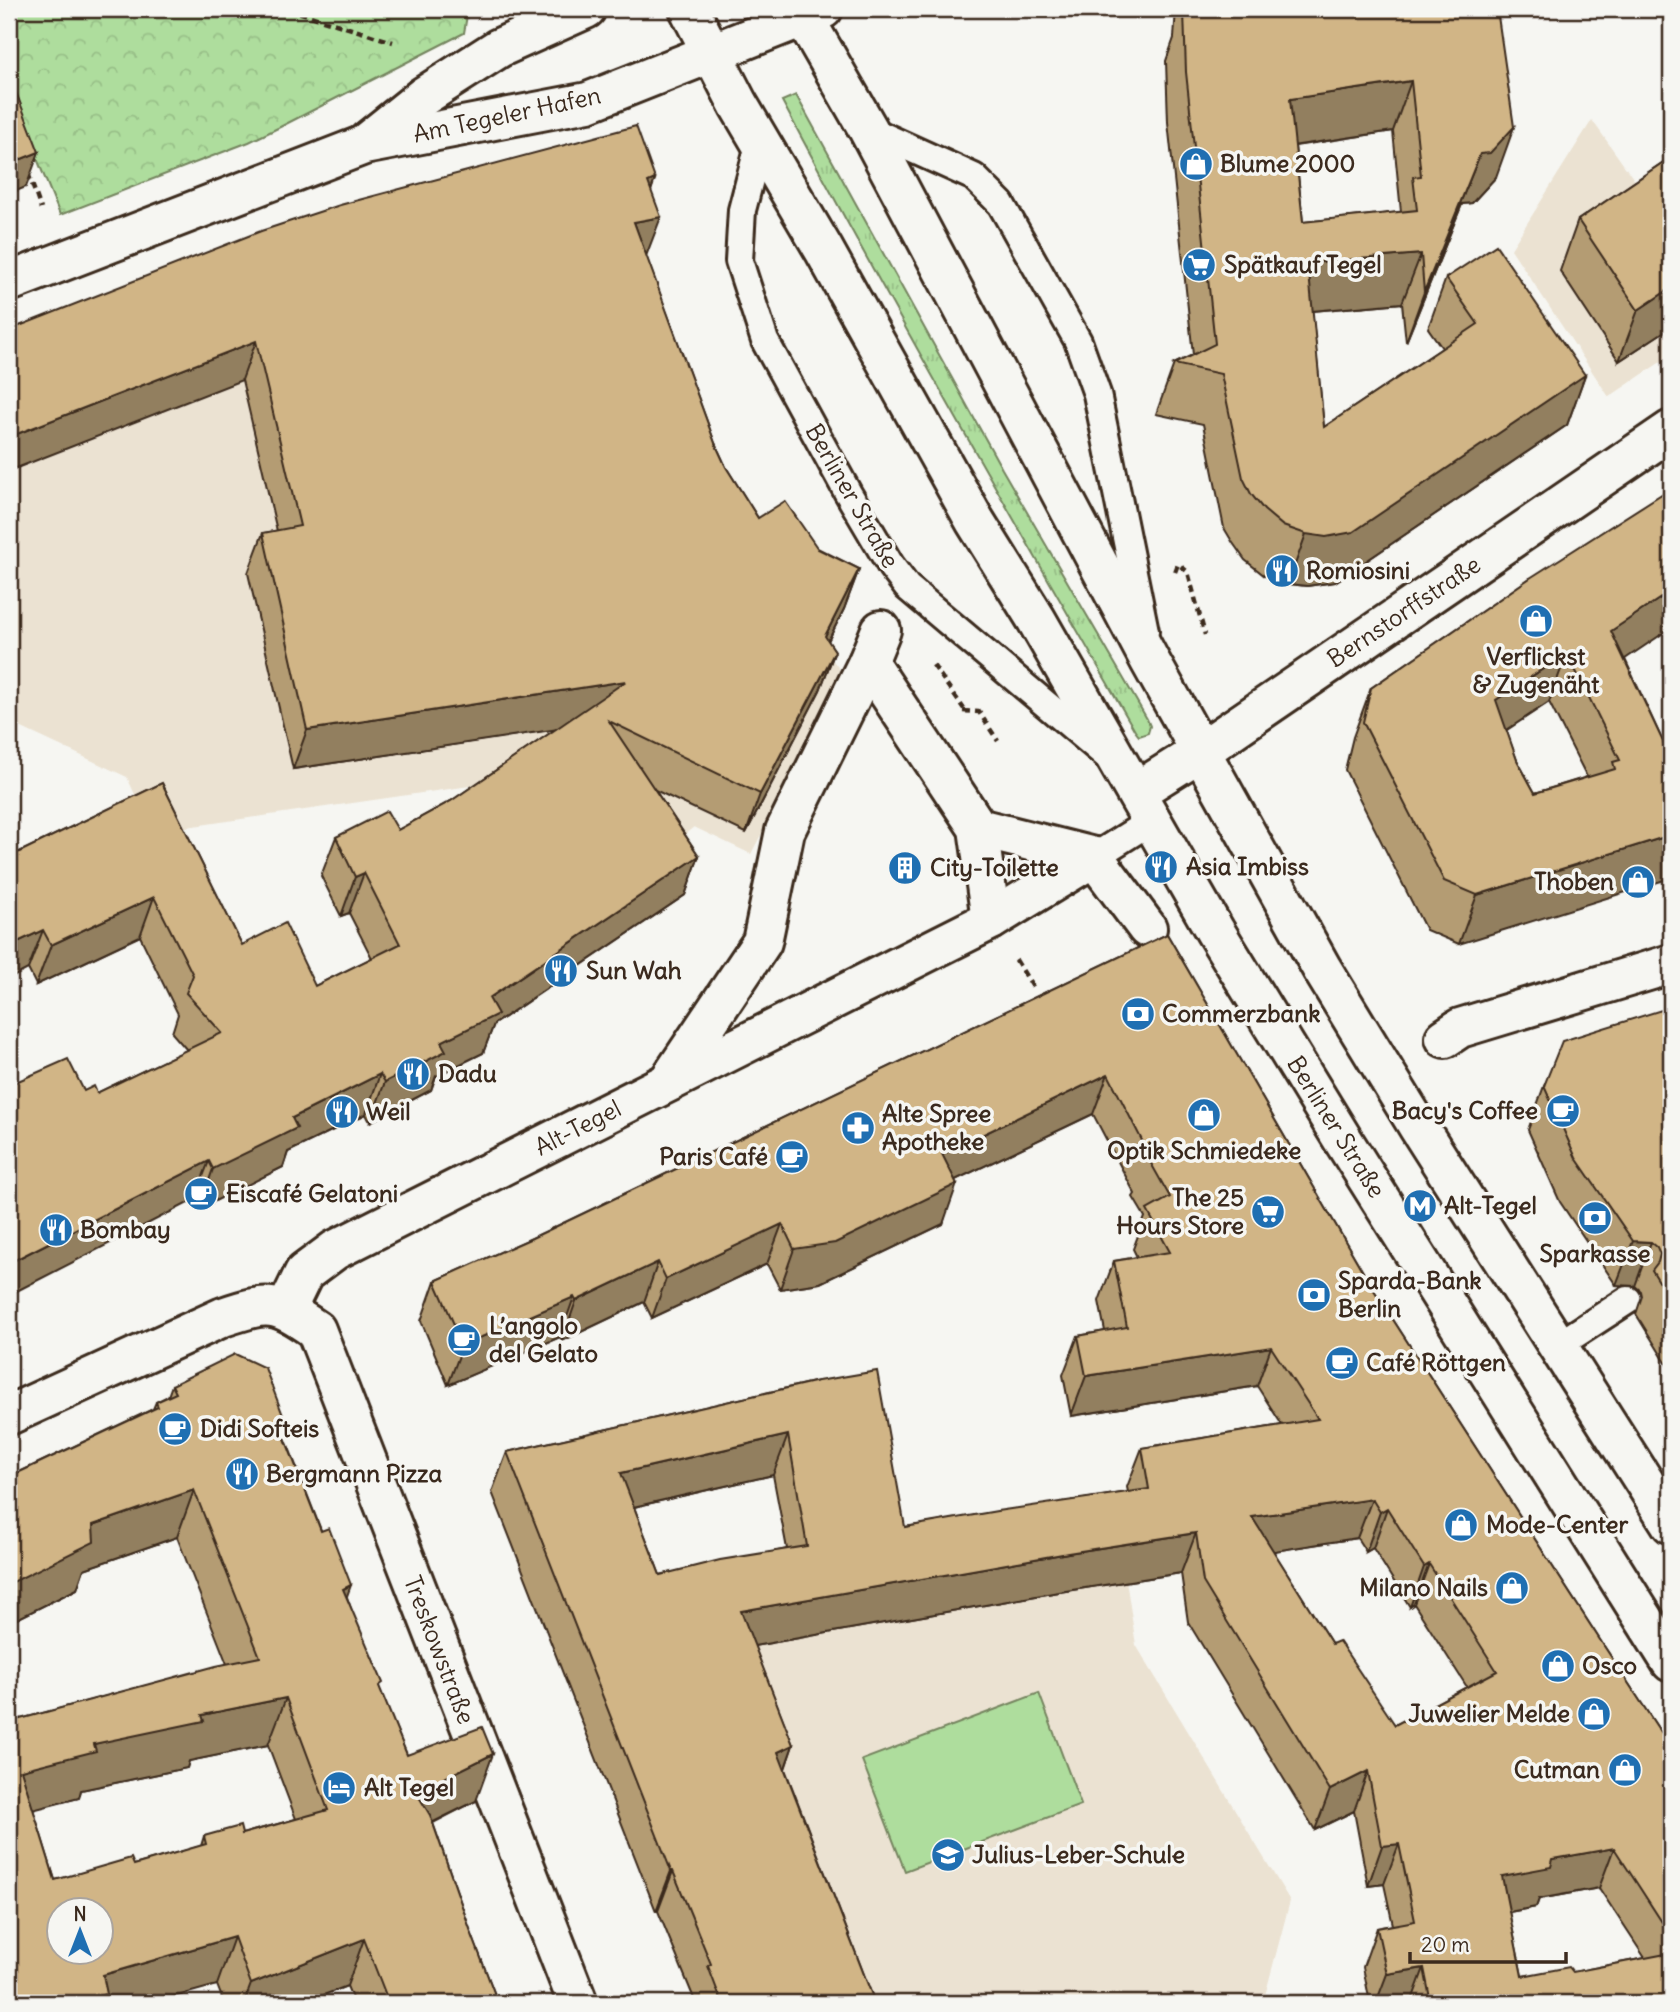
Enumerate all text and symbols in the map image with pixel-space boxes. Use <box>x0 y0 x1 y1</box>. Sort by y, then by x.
street label: Am Tegeler Hafen <box>410 79 603 149</box>
shop icon: Blume 2000 <box>1177 145 1215 183</box>
place label: Blume 2000 <box>1220 148 1355 178</box>
supermarket icon: Spätkauf Tegel <box>1180 246 1218 284</box>
place label: Spätkauf Tegel <box>1224 249 1382 279</box>
street label: Berliner Straße <box>799 418 906 573</box>
street label: Bernstorffstraße <box>1321 549 1486 674</box>
restaurant icon: Romiosini <box>1263 552 1301 590</box>
place label: Romiosini <box>1306 555 1410 585</box>
shop icon: Verflickst & Zugenäht <box>1517 602 1555 640</box>
place label: Verflickst & Zugenäht <box>1473 641 1600 699</box>
restaurant icon: Asia Imbiss <box>1142 848 1180 886</box>
building icon: City-Toilette <box>886 849 924 887</box>
place label: Asia Imbiss <box>1186 851 1309 881</box>
place label: City-Toilette <box>930 852 1059 882</box>
shop icon: Thoben <box>1619 863 1657 901</box>
place label: Thoben <box>1534 866 1614 896</box>
restaurant icon: Sun Wah <box>542 952 580 990</box>
place label: Sun Wah <box>586 955 682 985</box>
bank icon: Commerzbank <box>1119 995 1157 1033</box>
place label: Commerzbank <box>1162 998 1320 1028</box>
street label: Berliner Straße <box>1281 1050 1392 1203</box>
restaurant icon: Dadu <box>394 1055 432 1093</box>
place label: Dadu <box>438 1058 497 1088</box>
cafe icon: Bacy's Coffee <box>1544 1092 1582 1130</box>
restaurant icon: Weil <box>323 1093 361 1131</box>
street label: Alt-Tegel <box>529 1093 626 1162</box>
place label: Bacy's Coffee <box>1392 1095 1538 1125</box>
place label: Weil <box>366 1096 411 1126</box>
shop icon: Optik Schmiedeke <box>1185 1096 1223 1134</box>
place label: Alte Spree Apotheke <box>882 1098 991 1156</box>
pharmacy icon: Alte Spree Apotheke <box>839 1109 877 1147</box>
place label: Optik Schmiedeke <box>1107 1135 1301 1165</box>
cafe icon: Paris Café <box>773 1138 811 1176</box>
place label: Paris Café <box>659 1141 768 1171</box>
cafe icon: Eiscafé Gelatoni <box>182 1175 220 1213</box>
place label: Eiscafé Gelatoni <box>226 1178 398 1208</box>
place label: The 25 Hours Store <box>1116 1182 1244 1240</box>
metro station icon: Alt-Tegel <box>1401 1187 1439 1225</box>
place label: Alt-Tegel <box>1444 1190 1537 1220</box>
supermarket icon: The 25 Hours Store <box>1249 1193 1287 1231</box>
bank icon: Sparkasse <box>1576 1199 1614 1237</box>
restaurant icon: Bombay <box>37 1211 75 1249</box>
place label: Bombay <box>80 1214 171 1244</box>
place label: Sparkasse <box>1539 1238 1651 1268</box>
place label: Sparda-Bank Berlin <box>1338 1265 1482 1323</box>
bank icon: Sparda-Bank Berlin <box>1295 1276 1333 1314</box>
place label: L’angolo del Gelato <box>489 1310 598 1368</box>
cafe icon: L’angolo del Gelato <box>445 1321 483 1359</box>
cafe icon: Café Röttgen <box>1323 1344 1361 1382</box>
place label: Café Röttgen <box>1366 1347 1506 1377</box>
cafe icon: Didi Softeis <box>156 1410 194 1448</box>
place label: Didi Softeis <box>200 1413 319 1443</box>
restaurant icon: Bergmann Pizza <box>223 1455 261 1493</box>
place label: Bergmann Pizza <box>266 1458 442 1488</box>
shop icon: Mode-Center <box>1442 1506 1480 1544</box>
place label: Mode-Center <box>1486 1509 1629 1539</box>
shop icon: Milano Nails <box>1493 1569 1531 1607</box>
street label: Treskowstraße <box>398 1571 482 1728</box>
place label: Milano Nails <box>1359 1572 1488 1602</box>
shop icon: Osco <box>1539 1647 1577 1685</box>
place label: Osco <box>1582 1650 1637 1680</box>
shop icon: Juwelier Melde <box>1575 1695 1613 1733</box>
place label: Juwelier Melde <box>1408 1698 1570 1728</box>
shop icon: Cutman <box>1606 1751 1644 1789</box>
place label: Cutman <box>1514 1754 1600 1784</box>
hotel icon: Alt Tegel <box>320 1769 358 1807</box>
place label: Alt Tegel <box>364 1772 454 1802</box>
school or university icon: Julius-Leber-Schule <box>929 1836 967 1874</box>
place label: Julius-Leber-Schule <box>972 1839 1185 1869</box>
north arrow <box>46 1896 116 1966</box>
text: N <box>73 1902 87 1926</box>
scale bar <box>1410 1921 1566 1965</box>
text: 20 m <box>1421 1931 1470 1958</box>

